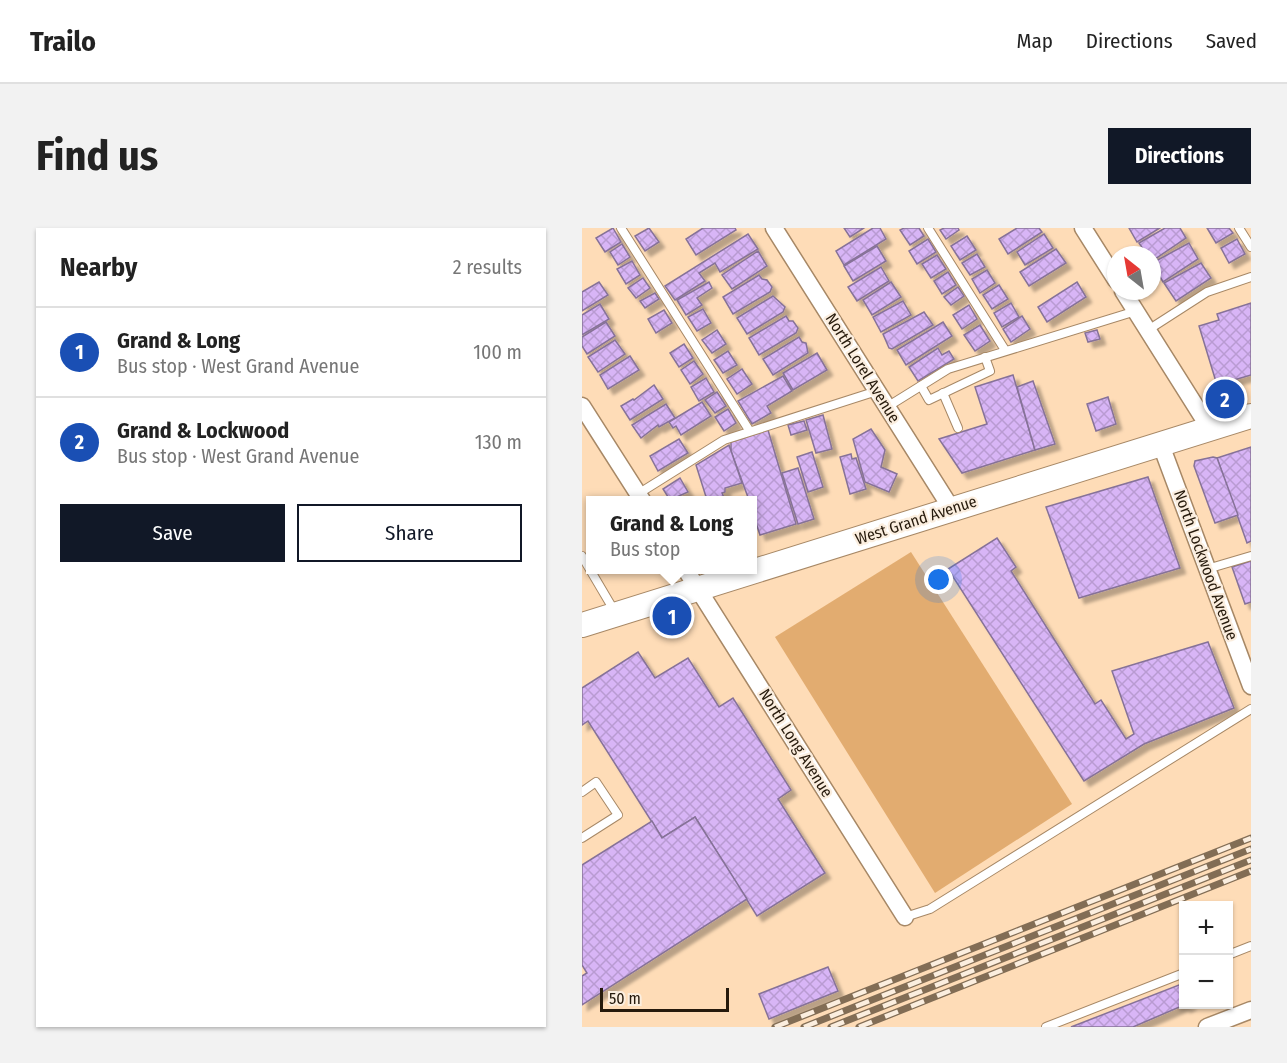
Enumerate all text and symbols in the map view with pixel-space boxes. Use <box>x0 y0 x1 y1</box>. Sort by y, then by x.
text: Trailo <box>30 25 96 58</box>
text: Map <box>1016 28 1053 54</box>
text: Directions <box>1086 28 1173 54</box>
text: Saved <box>1206 28 1257 54</box>
button: Directions <box>1108 128 1251 184</box>
text: Find us <box>36 131 158 181</box>
north arrow <box>1107 246 1161 300</box>
text: Nearby <box>60 252 137 283</box>
text: 2 results <box>453 255 522 279</box>
street label: North Lorel Avenue <box>822 310 904 426</box>
text: Grand & Long <box>117 327 240 354</box>
text: 1 <box>75 340 84 364</box>
text: 100 m <box>473 340 522 364</box>
text: Bus stop · West Grand Avenue <box>117 354 359 378</box>
pin: 2 <box>1206 376 1244 422</box>
text: Grand & Lockwood <box>117 417 289 444</box>
text: 2 <box>75 430 84 454</box>
text: 130 m <box>475 430 522 454</box>
text: Bus stop · West Grand Avenue <box>117 444 359 468</box>
street label: North Lockwood Avenue <box>1170 487 1242 643</box>
street label: West Grand Avenue <box>853 491 979 549</box>
popup <box>586 496 757 574</box>
button: Save <box>60 504 285 562</box>
button: Share <box>297 504 522 562</box>
text: Grand & Long <box>610 510 733 537</box>
text: Bus stop <box>610 537 680 561</box>
your location <box>924 565 953 594</box>
pin: 1 <box>652 594 692 638</box>
street label: North Long Avenue <box>755 685 837 801</box>
map controls <box>1179 901 1233 1009</box>
button: + <box>1179 901 1233 955</box>
button: − <box>1179 955 1233 1009</box>
scale bar <box>600 985 729 1012</box>
text: 50 m <box>609 989 641 1008</box>

